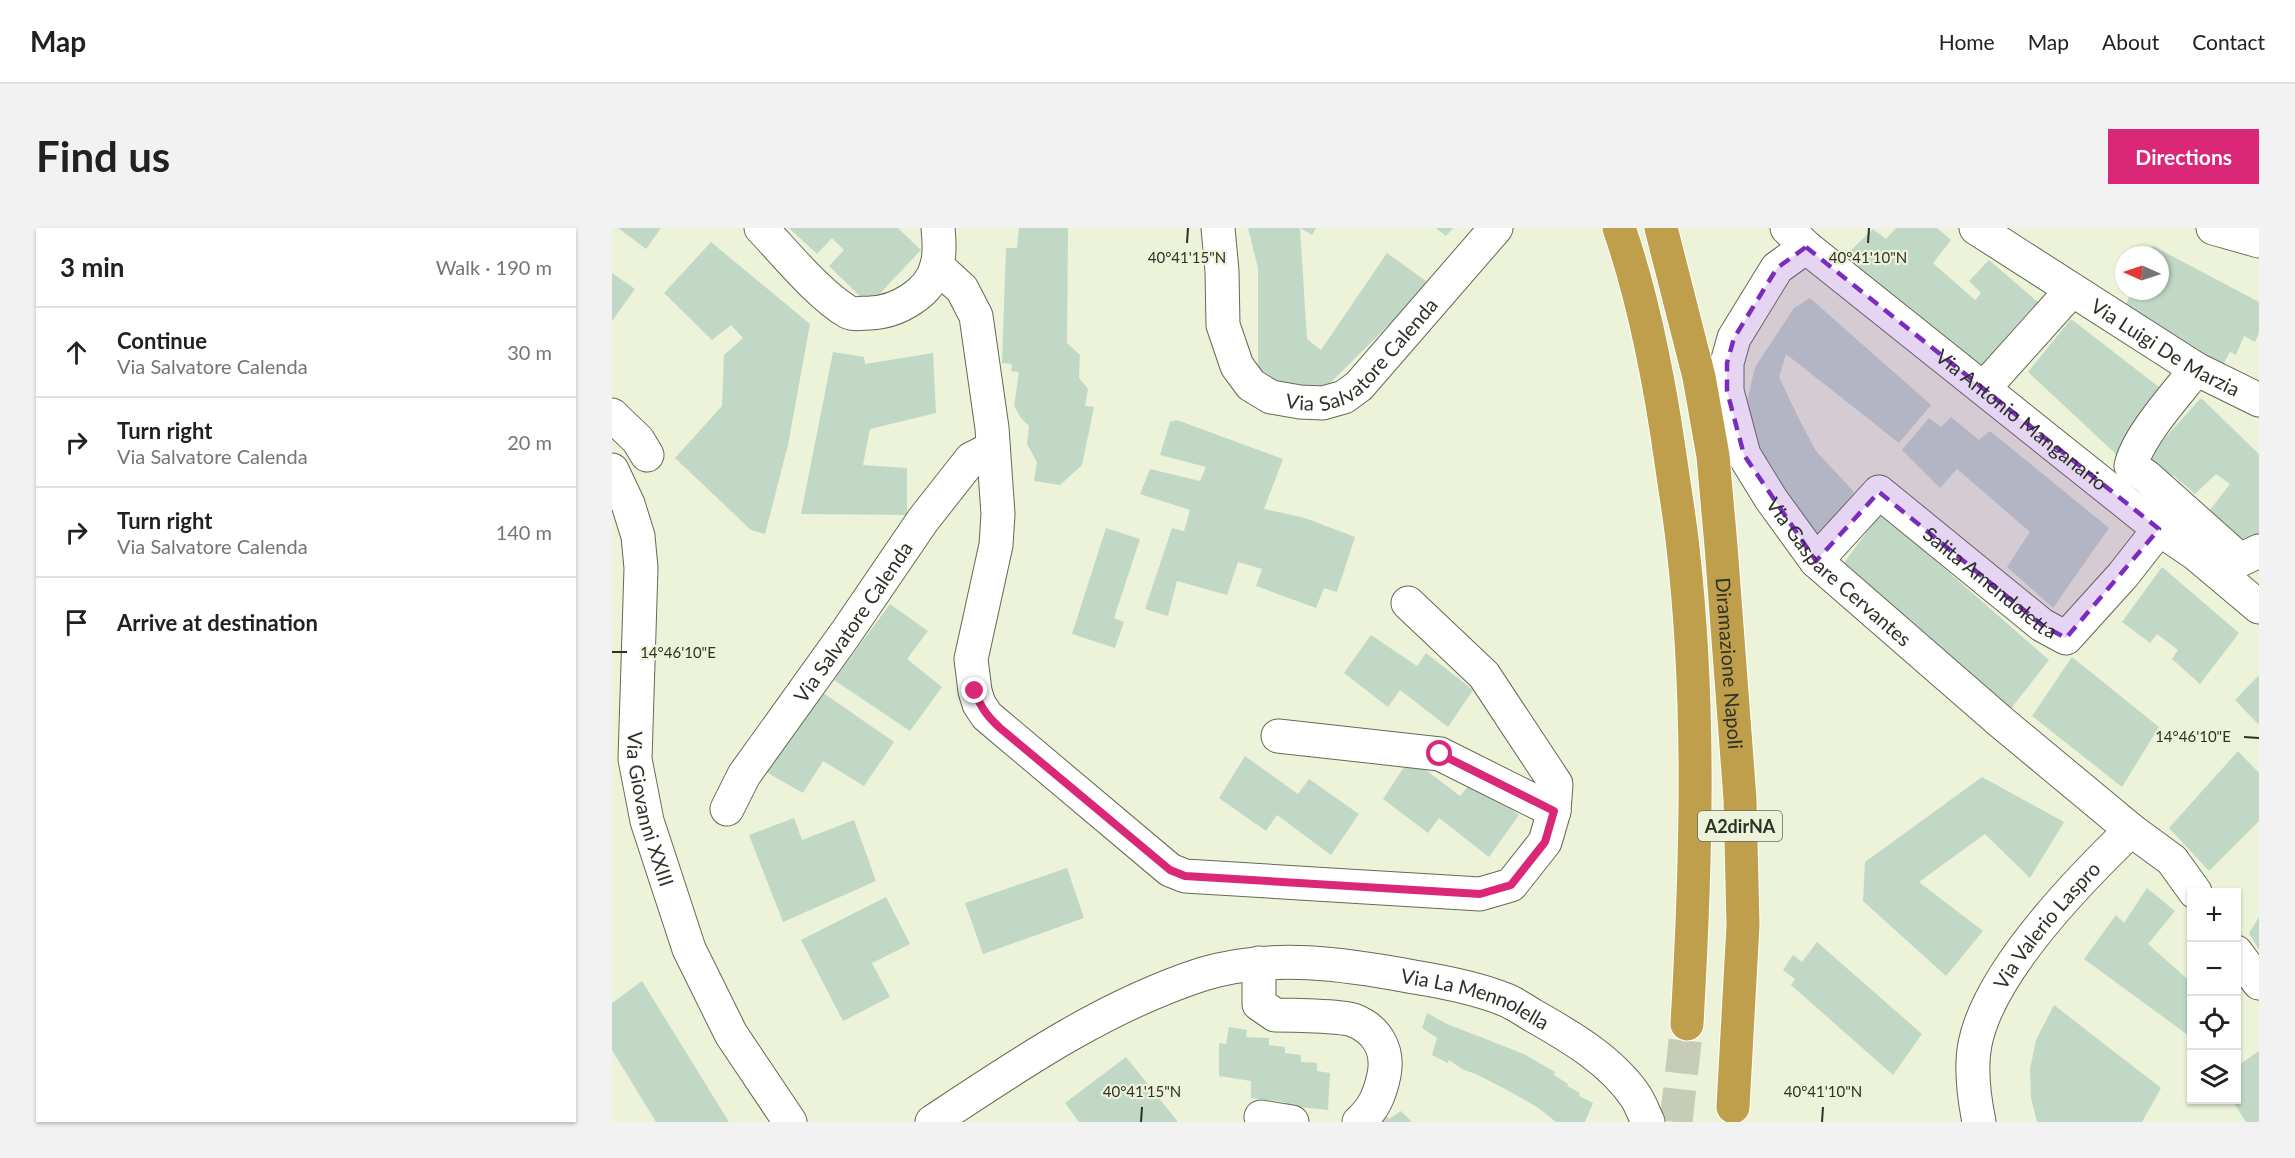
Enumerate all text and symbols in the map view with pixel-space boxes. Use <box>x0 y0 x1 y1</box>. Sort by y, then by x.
text: Map <box>30 24 86 58</box>
text: Home <box>1939 29 1995 54</box>
text: Map <box>2028 29 2069 54</box>
text: About <box>2102 29 2159 54</box>
text: Contact <box>2192 29 2265 54</box>
button: Directions <box>2108 129 2259 184</box>
text: Find us <box>36 131 170 181</box>
north arrow <box>2115 246 2169 300</box>
text: 40°41'15"N <box>1148 248 1226 266</box>
text: 40°41'10"N <box>1829 248 1907 266</box>
text: 3 min <box>60 251 124 283</box>
text: Walk · 190 m <box>436 255 552 279</box>
street label: Via Salvatore Calenda <box>1284 293 1442 416</box>
street label: Via Luigi De Marzia <box>2087 293 2244 401</box>
text: Continue <box>117 327 207 354</box>
icon: ahead <box>60 336 93 369</box>
text: 30 m <box>507 340 552 364</box>
street label: Via Antonio Manganario <box>1931 344 2112 495</box>
text: Via Salvatore Calenda <box>117 354 308 378</box>
text: Turn right <box>117 417 212 444</box>
icon: right <box>60 426 93 459</box>
text: 20 m <box>507 430 552 454</box>
text: Via Salvatore Calenda <box>117 444 308 468</box>
street label: Via Gaspare Cervantes <box>1762 493 1917 651</box>
text: Turn right <box>117 507 212 534</box>
icon: right <box>60 516 93 549</box>
text: 140 m <box>496 520 552 544</box>
street label: Salita Amendoletta <box>1919 521 2061 643</box>
text: Via Salvatore Calenda <box>117 534 308 558</box>
street label: Via Salvatore Calenda <box>788 537 917 707</box>
street label: Diramazione Napoli <box>1711 576 1748 750</box>
icon: arrive <box>60 606 93 639</box>
text: Arrive at destination <box>117 609 318 636</box>
text: 14°46'10"E <box>640 643 716 661</box>
route end <box>961 677 987 703</box>
text: 14°46'10"E <box>2155 727 2231 745</box>
street label: Via Giovanni XXIII <box>623 731 680 889</box>
route start <box>1426 740 1452 766</box>
road number: A2dirNA <box>1698 811 1782 841</box>
street label: Via Valerio Laspro <box>1988 856 2105 993</box>
map controls <box>2187 888 2241 1104</box>
button: + <box>2187 888 2241 942</box>
button: − <box>2187 942 2241 996</box>
street label: Via La Mennolella <box>1399 963 1554 1034</box>
button: locate <box>2187 996 2241 1050</box>
button: layers <box>2187 1050 2241 1104</box>
text: 40°41'15"N <box>1103 1082 1181 1100</box>
text: 40°41'10"N <box>1784 1082 1862 1100</box>

